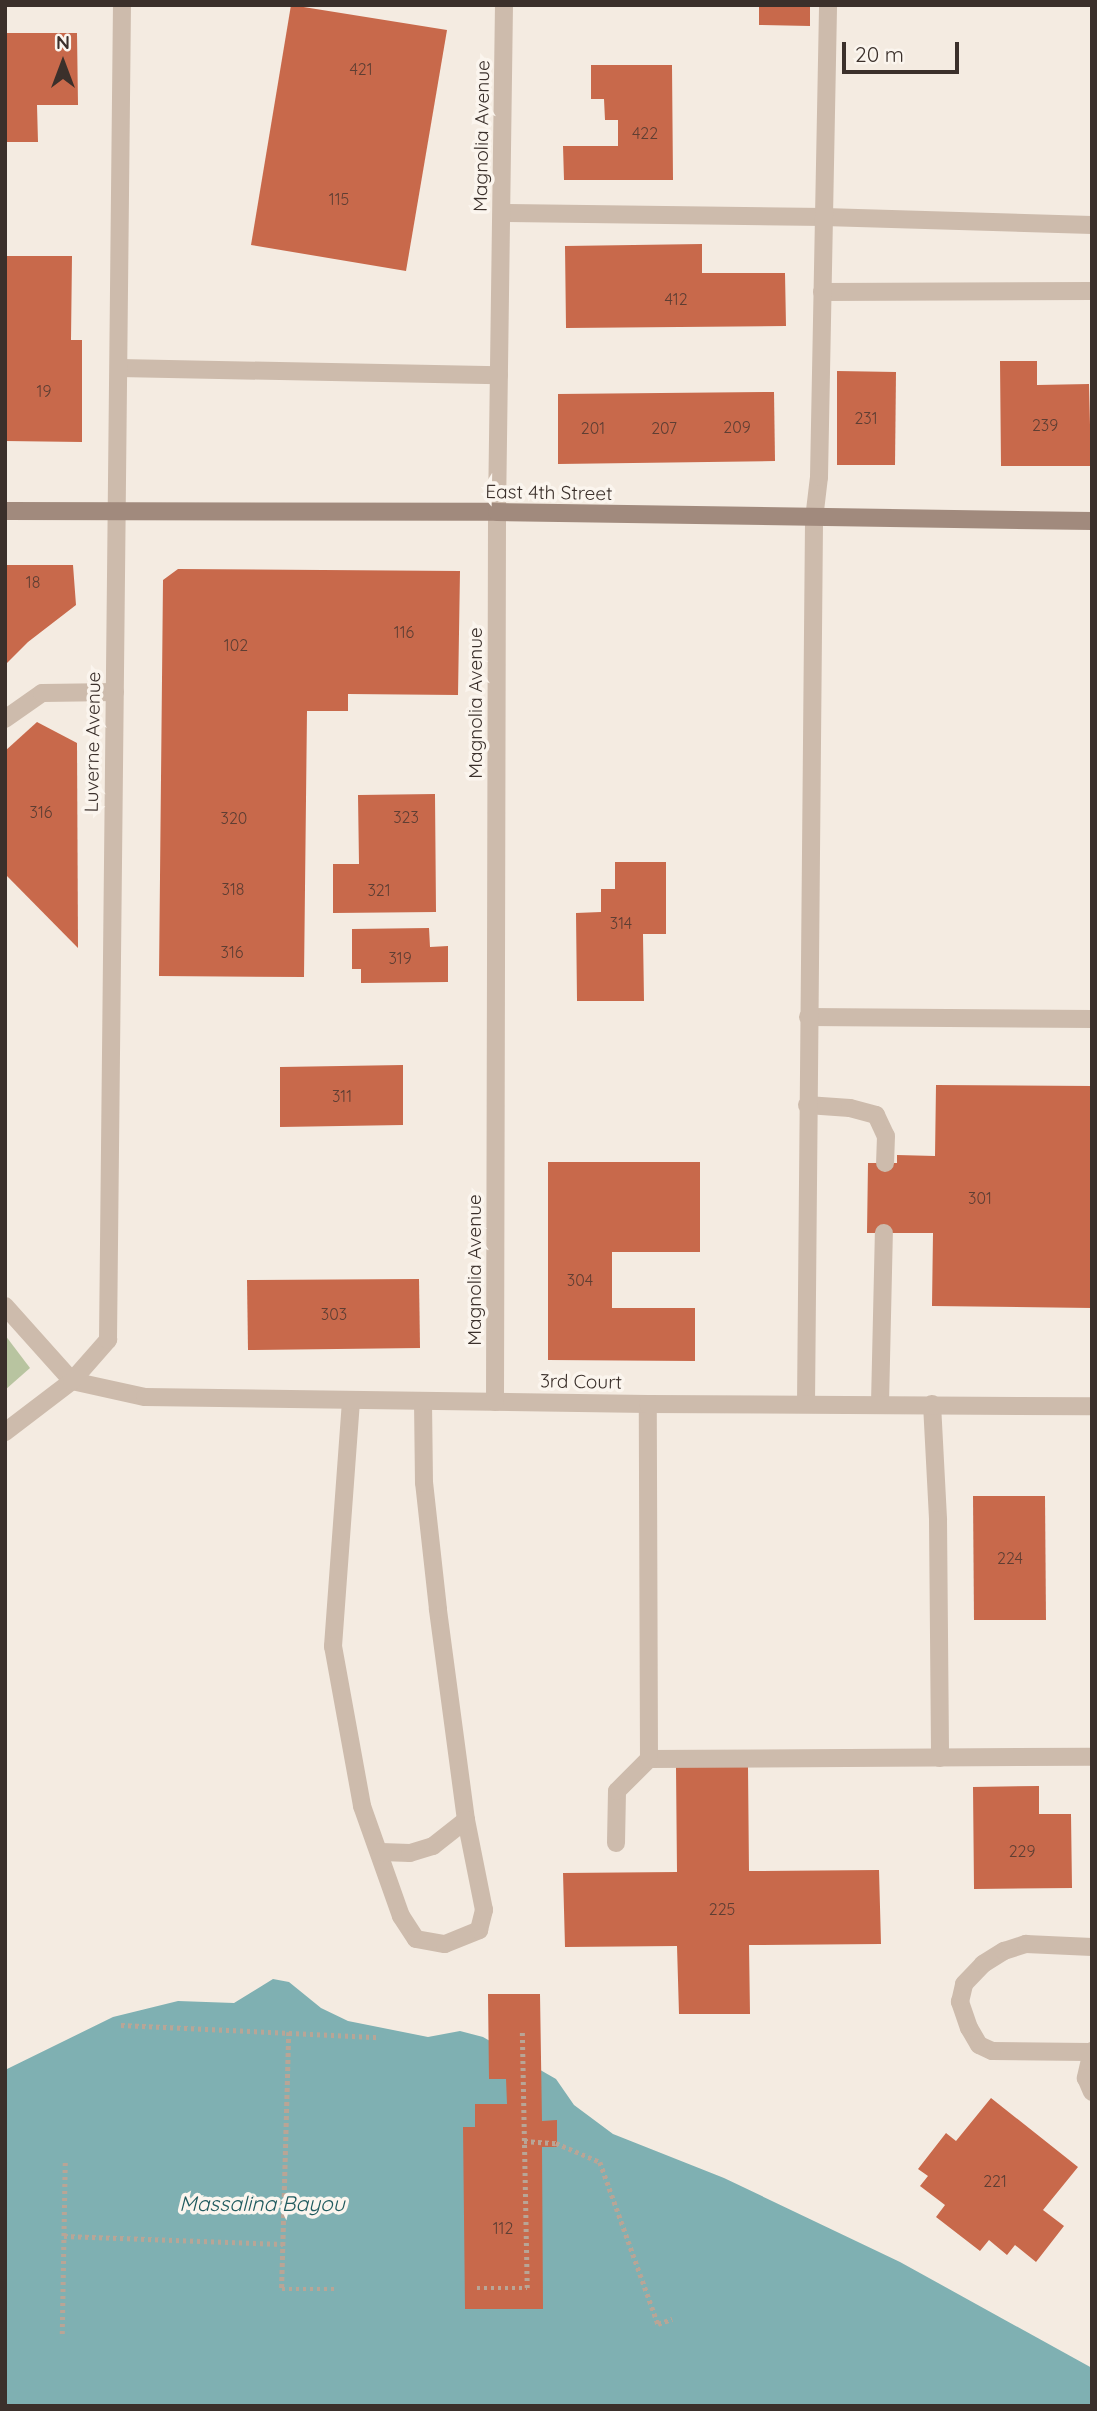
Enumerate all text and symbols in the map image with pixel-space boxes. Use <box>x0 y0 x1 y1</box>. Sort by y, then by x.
north arrow <box>28 28 98 98</box>
scale bar <box>845 28 962 72</box>
text: N <box>56 30 70 54</box>
text: 20 m <box>855 41 904 67</box>
house number: 421 <box>349 59 373 79</box>
street label: Magnolia Avenue <box>469 60 495 212</box>
house number: 422 <box>632 123 658 143</box>
house number: 115 <box>329 189 349 209</box>
house number: 412 <box>664 289 688 309</box>
house number: 19 <box>37 381 51 401</box>
house number: 231 <box>854 408 878 428</box>
house number: 239 <box>1032 415 1058 435</box>
house number: 209 <box>723 417 751 437</box>
house number: 201 <box>581 418 605 438</box>
house number: 207 <box>651 418 677 438</box>
street label: East 4th Street <box>485 480 613 506</box>
house number: 18 <box>26 572 40 592</box>
house number: 116 <box>394 622 414 642</box>
street label: Magnolia Avenue <box>465 627 487 779</box>
house number: 102 <box>224 635 248 655</box>
street label: Luverne Avenue <box>80 671 106 813</box>
house number: 316 <box>30 802 52 822</box>
house number: 323 <box>393 807 419 827</box>
house number: 320 <box>221 808 247 828</box>
house number: 318 <box>222 879 244 899</box>
house number: 321 <box>367 880 391 900</box>
house number: 314 <box>610 913 632 933</box>
house number: 316 <box>221 942 243 962</box>
house number: 319 <box>388 948 412 968</box>
house number: 311 <box>332 1086 352 1106</box>
house number: 301 <box>968 1188 992 1208</box>
street label: Magnolia Avenue <box>464 1194 486 1346</box>
house number: 304 <box>567 1270 593 1290</box>
house number: 303 <box>321 1304 347 1324</box>
street label: 3rd Court <box>540 1370 622 1394</box>
house number: 224 <box>997 1548 1023 1568</box>
house number: 229 <box>1009 1841 1035 1861</box>
house number: 225 <box>709 1899 735 1919</box>
house number: 221 <box>983 2171 1007 2191</box>
water label: Massalina Bayou <box>179 2190 345 2216</box>
house number: 112 <box>493 2218 513 2238</box>

